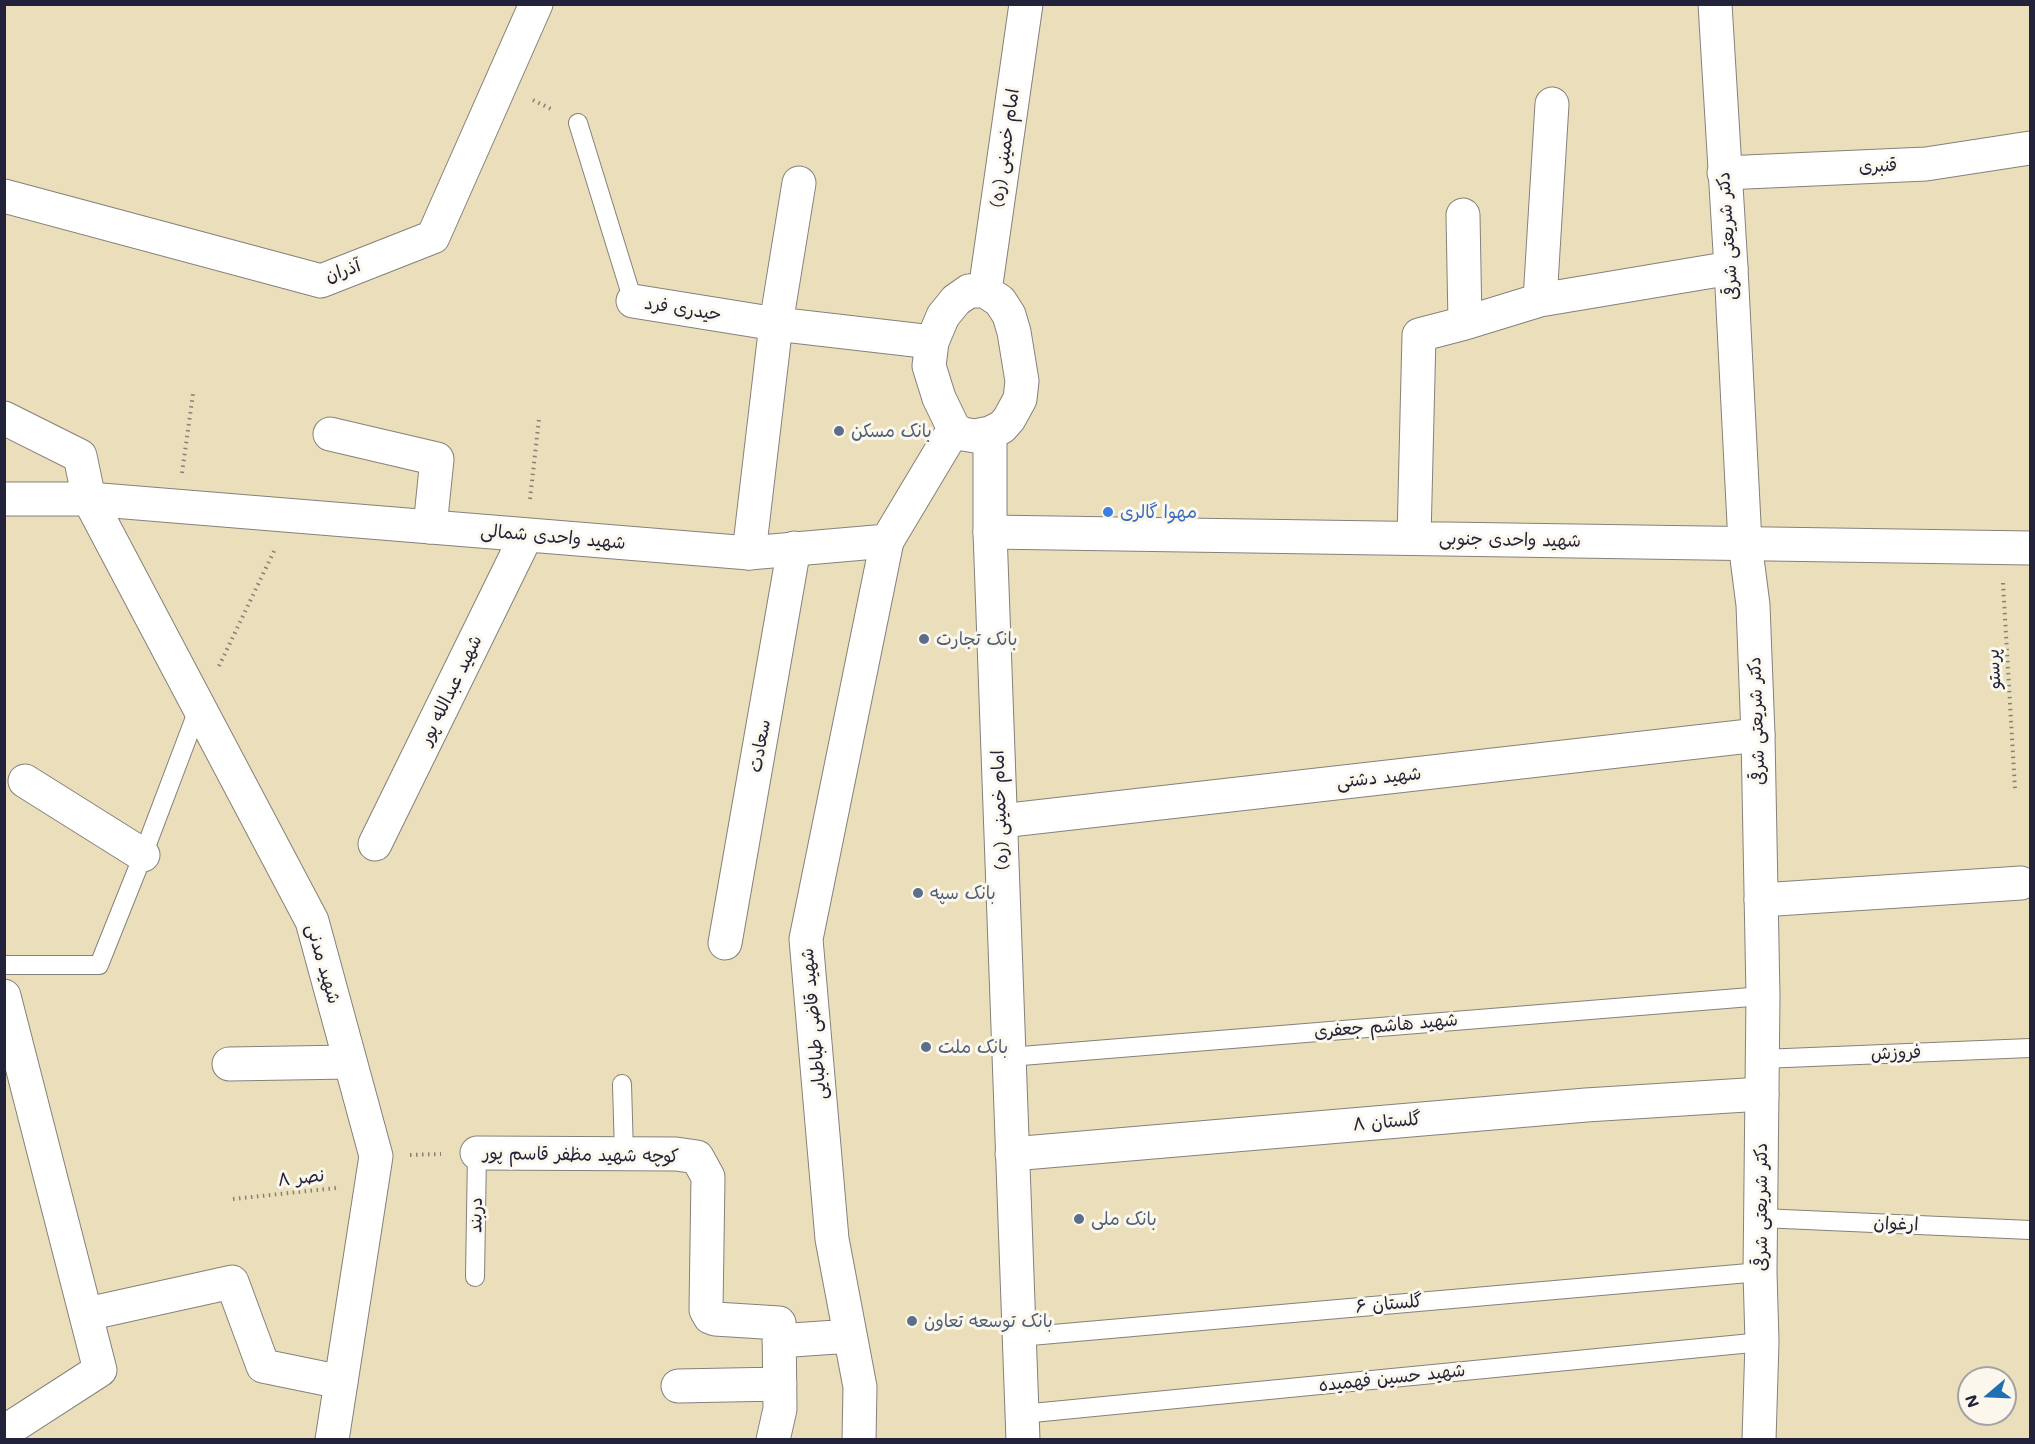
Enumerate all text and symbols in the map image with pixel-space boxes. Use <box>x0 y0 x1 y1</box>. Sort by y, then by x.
street label: امام خمینی (ره) <box>986 87 1024 209</box>
street label: قنبری <box>1858 154 1898 178</box>
street label: دکتر شریعتی شرقی <box>1713 171 1743 301</box>
street label: آذران <box>323 255 363 287</box>
street label: حیدری فرد <box>643 292 723 326</box>
place label: بانک مسکن <box>851 420 932 442</box>
marker: بانک مسکن <box>832 424 846 438</box>
place label: مهوا گالری <box>1120 501 1197 523</box>
marker: مهوا گالری <box>1101 505 1115 519</box>
street label: شهید واحدی شمالی <box>479 520 627 554</box>
street label: شهید واحدی جنوبی <box>1439 528 1581 552</box>
place label: بانک تجارت <box>936 628 1018 650</box>
street label: شهید عبدالله پور <box>415 632 487 748</box>
marker: بانک تجارت <box>917 632 931 646</box>
street label: پرستو <box>1982 648 2006 690</box>
street label: دکتر شریعتی شرقی <box>1744 656 1770 786</box>
street label: سعادت <box>745 718 775 774</box>
street label: امام خمینی (ره) <box>987 750 1013 870</box>
street label: شهید دشتی <box>1336 763 1422 793</box>
place label: بانک سپه <box>930 882 996 904</box>
marker: بانک سپه <box>911 886 925 900</box>
street label: شهيد مدنی <box>301 922 345 1006</box>
street label: شهید قاضی طباطبایی <box>797 947 831 1101</box>
street label: شهيد هاشم جعفری <box>1313 1009 1459 1043</box>
place label: بانک ملت <box>938 1036 1008 1058</box>
marker: بانک ملت <box>919 1040 933 1054</box>
street label: فروزش <box>1870 1041 1922 1065</box>
street label: گلستان ۸ <box>1352 1108 1422 1136</box>
street label: کوچه شهید مظفر قاسم پور <box>483 1142 679 1168</box>
street label: دکتر شریعتی شرقی <box>1750 1143 1772 1271</box>
street label: نصر ۸ <box>277 1165 325 1191</box>
street label: دربند <box>465 1197 487 1233</box>
place label: بانک ملی <box>1091 1208 1157 1230</box>
marker: بانک ملی <box>1072 1212 1086 1226</box>
street label: ارغوان <box>1873 1212 1919 1236</box>
street label: گلستان ۶ <box>1355 1290 1423 1318</box>
place label: بانک توسعه تعاون <box>924 1310 1053 1332</box>
marker: بانک توسعه تعاون <box>905 1314 919 1328</box>
street label: شهيد حسین فهمیده <box>1317 1360 1467 1396</box>
north arrow <box>1957 1366 2017 1426</box>
text: N <box>1959 1392 1983 1411</box>

